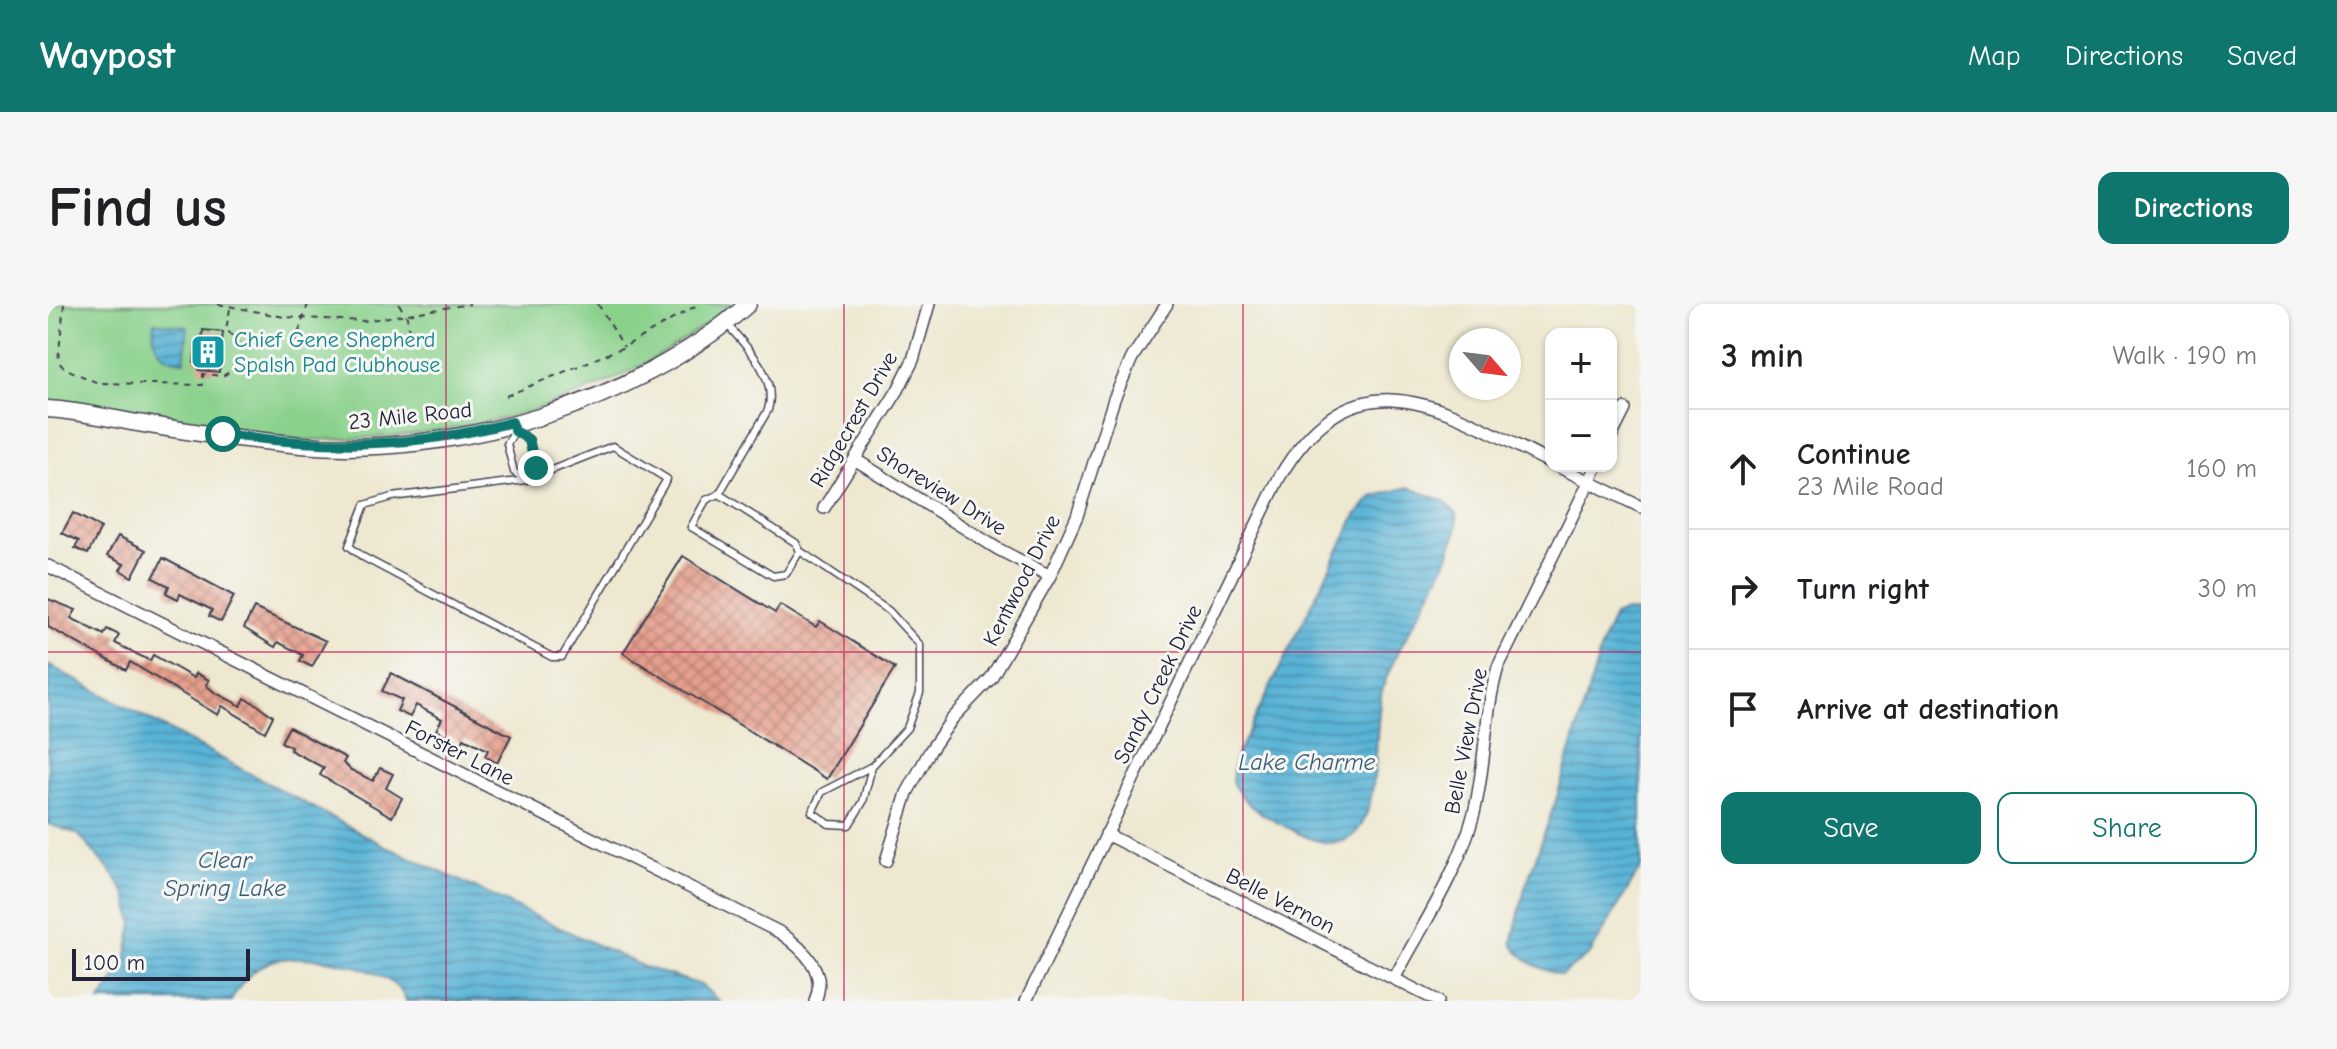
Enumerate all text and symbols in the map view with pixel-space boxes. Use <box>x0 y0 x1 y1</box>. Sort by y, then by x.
text: Waypost <box>40 34 175 78</box>
text: Map <box>1968 40 2021 72</box>
text: Directions <box>2065 40 2183 72</box>
text: Saved <box>2227 40 2297 72</box>
button: Directions <box>2098 172 2289 244</box>
text: Find us <box>48 176 227 240</box>
place label: Chief Gene Shepherd Spalsh Pad Clubhouse <box>234 327 440 378</box>
north arrow <box>1449 328 1521 400</box>
map controls <box>1545 328 1617 472</box>
button: + <box>1545 328 1617 400</box>
building icon: Chief Gene Shepherd Spalsh Pad Clubhouse <box>189 333 227 371</box>
text: 3 min <box>1721 336 1804 376</box>
text: Walk · 190 m <box>2112 341 2257 371</box>
street label: Ridgecrest Drive <box>804 347 903 492</box>
street label: 23 Mile Road <box>347 397 473 435</box>
button: − <box>1545 400 1617 472</box>
route start <box>205 416 241 452</box>
text: Continue <box>1797 437 1911 472</box>
street label: Shoreview Drive <box>872 441 1011 541</box>
icon: ahead <box>1721 447 1765 491</box>
route end <box>518 450 554 486</box>
text: 160 m <box>2187 454 2257 484</box>
text: 23 Mile Road <box>1797 472 1944 502</box>
street label: Kentwood Drive <box>978 510 1066 651</box>
icon: right <box>1721 567 1765 611</box>
text: Turn right <box>1797 572 1929 607</box>
text: 30 m <box>2198 574 2257 604</box>
street label: Sandy Creek Drive <box>1108 601 1208 768</box>
street label: Belle View Drive <box>1439 666 1493 816</box>
icon: arrive <box>1721 687 1765 731</box>
text: Arrive at destination <box>1797 692 2059 727</box>
street label: Forster Lane <box>401 714 518 791</box>
water label: Lake Charme <box>1238 748 1376 776</box>
button: Save <box>1721 792 1981 864</box>
button: Share <box>1997 792 2257 864</box>
water label: Clear Spring Lake <box>164 846 286 902</box>
street label: Belle Vernon <box>1222 862 1339 939</box>
scale bar <box>72 945 250 981</box>
text: 100 m <box>84 950 145 976</box>

